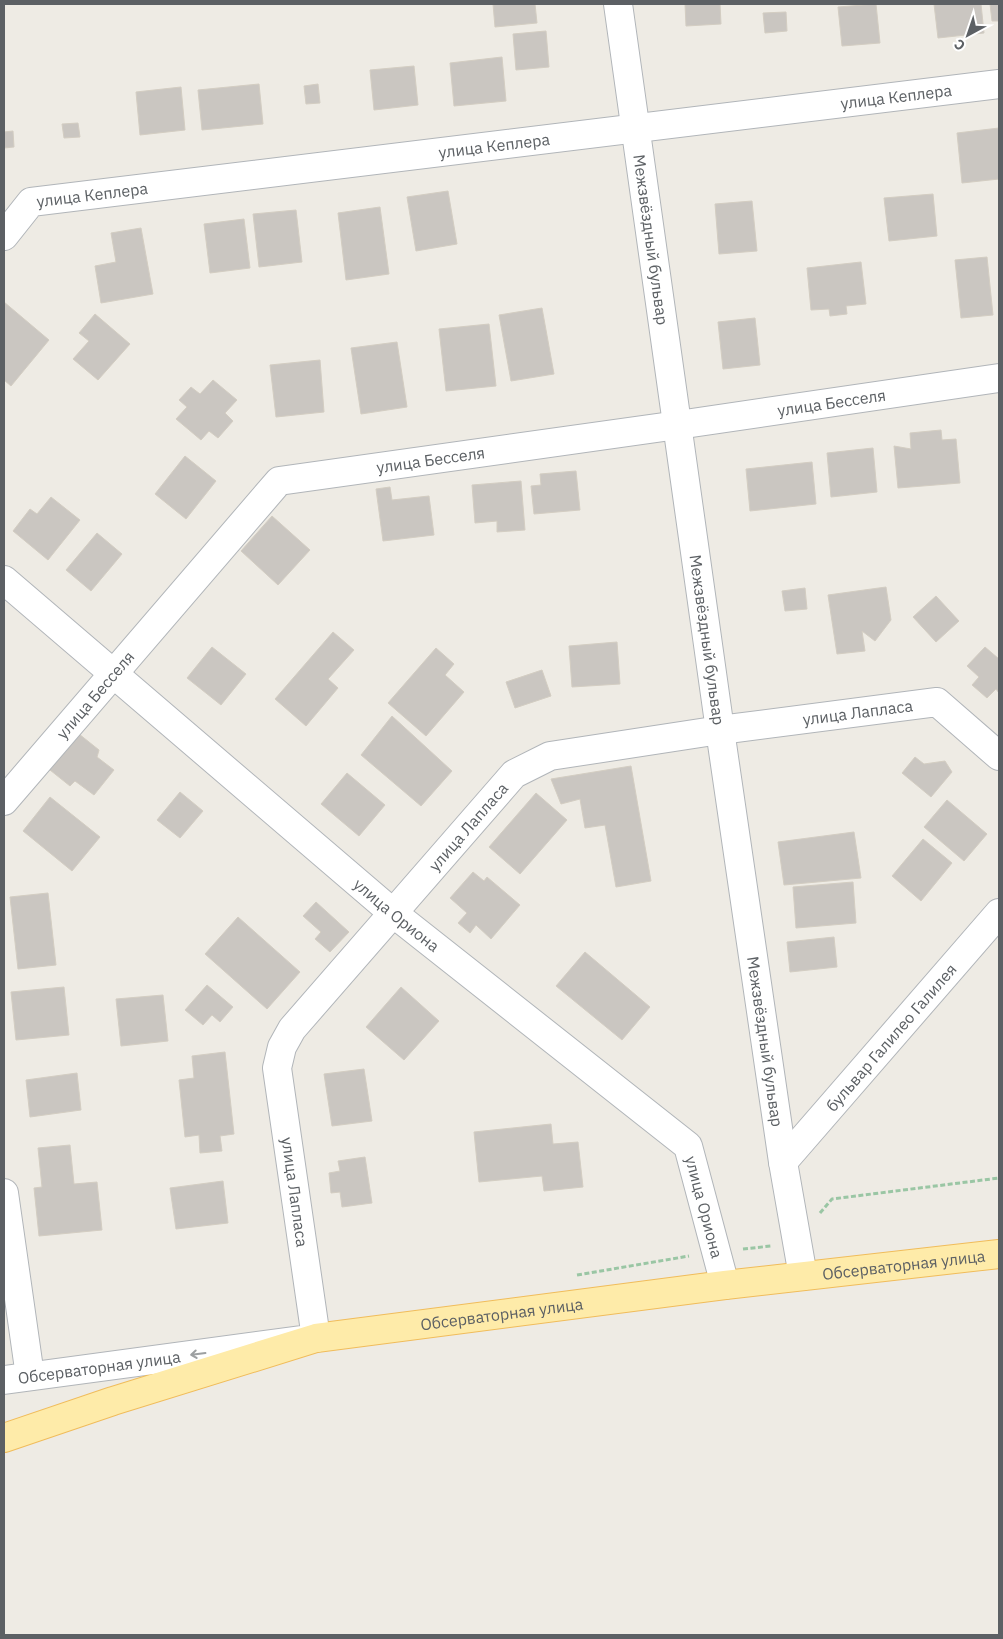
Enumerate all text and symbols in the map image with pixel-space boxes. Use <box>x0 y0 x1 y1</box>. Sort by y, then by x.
north arrow <box>943 10 993 60</box>
text: С <box>950 35 969 55</box>
street label: улица Кеплера <box>839 80 953 113</box>
street label: улица Кеплера <box>437 129 551 162</box>
street label: Межзвёздный бульвар <box>629 153 673 326</box>
street label: улица Кеплера <box>35 178 149 211</box>
street label: улица Бесселя <box>776 385 887 420</box>
street label: улица Бесселя <box>375 442 486 477</box>
street label: Межзвёздный бульвар <box>685 553 729 726</box>
street label: улица Бесселя <box>52 647 138 743</box>
street label: улица Лапласа <box>801 695 915 729</box>
street label: улица Лапласа <box>424 778 512 875</box>
street label: улица Ориона <box>350 874 444 956</box>
street label: Межзвёздный бульвар <box>743 955 788 1128</box>
street label: бульвар Галилео Галилея <box>822 959 961 1115</box>
street label: улица Лапласа <box>277 1136 313 1249</box>
street label: улица Ориона <box>681 1154 728 1261</box>
street label: Обсерваторная улица <box>821 1246 987 1284</box>
street label: Обсерваторная улица <box>419 1293 585 1334</box>
street label: Обсерваторная улица <box>17 1346 182 1388</box>
one-way arrow <box>190 1349 206 1359</box>

